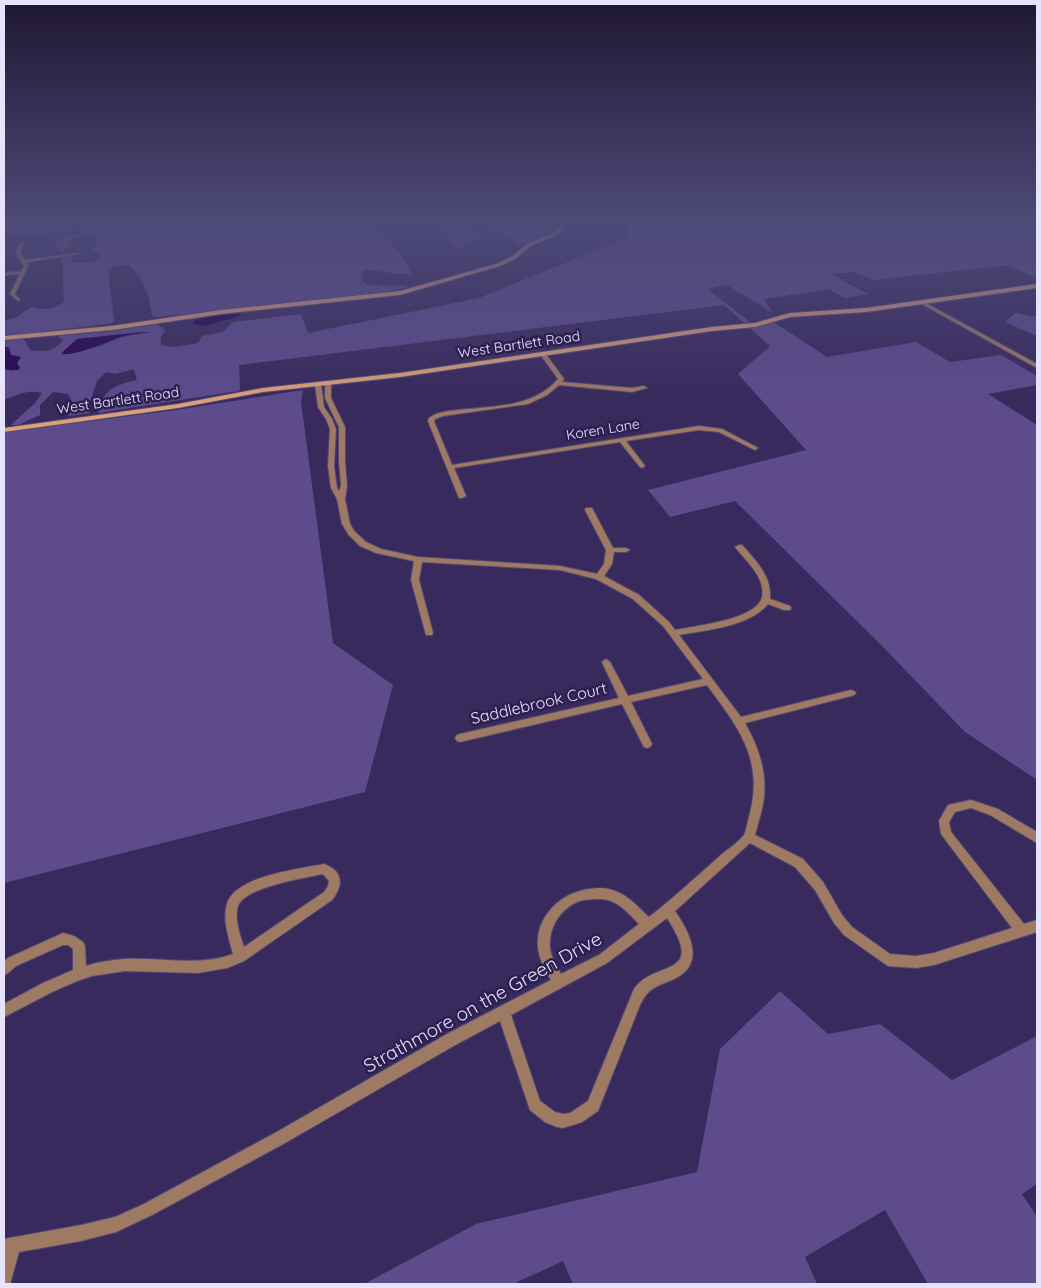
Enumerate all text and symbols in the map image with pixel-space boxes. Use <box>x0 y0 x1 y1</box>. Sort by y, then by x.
street label: West Bartlett Road <box>457 328 581 362</box>
street label: West Bartlett Road <box>56 384 180 418</box>
street label: Koren Lane <box>565 416 641 444</box>
street label: Saddlebrook Court <box>469 679 609 729</box>
street label: Strathmore on the Green Drive <box>360 928 606 1078</box>

